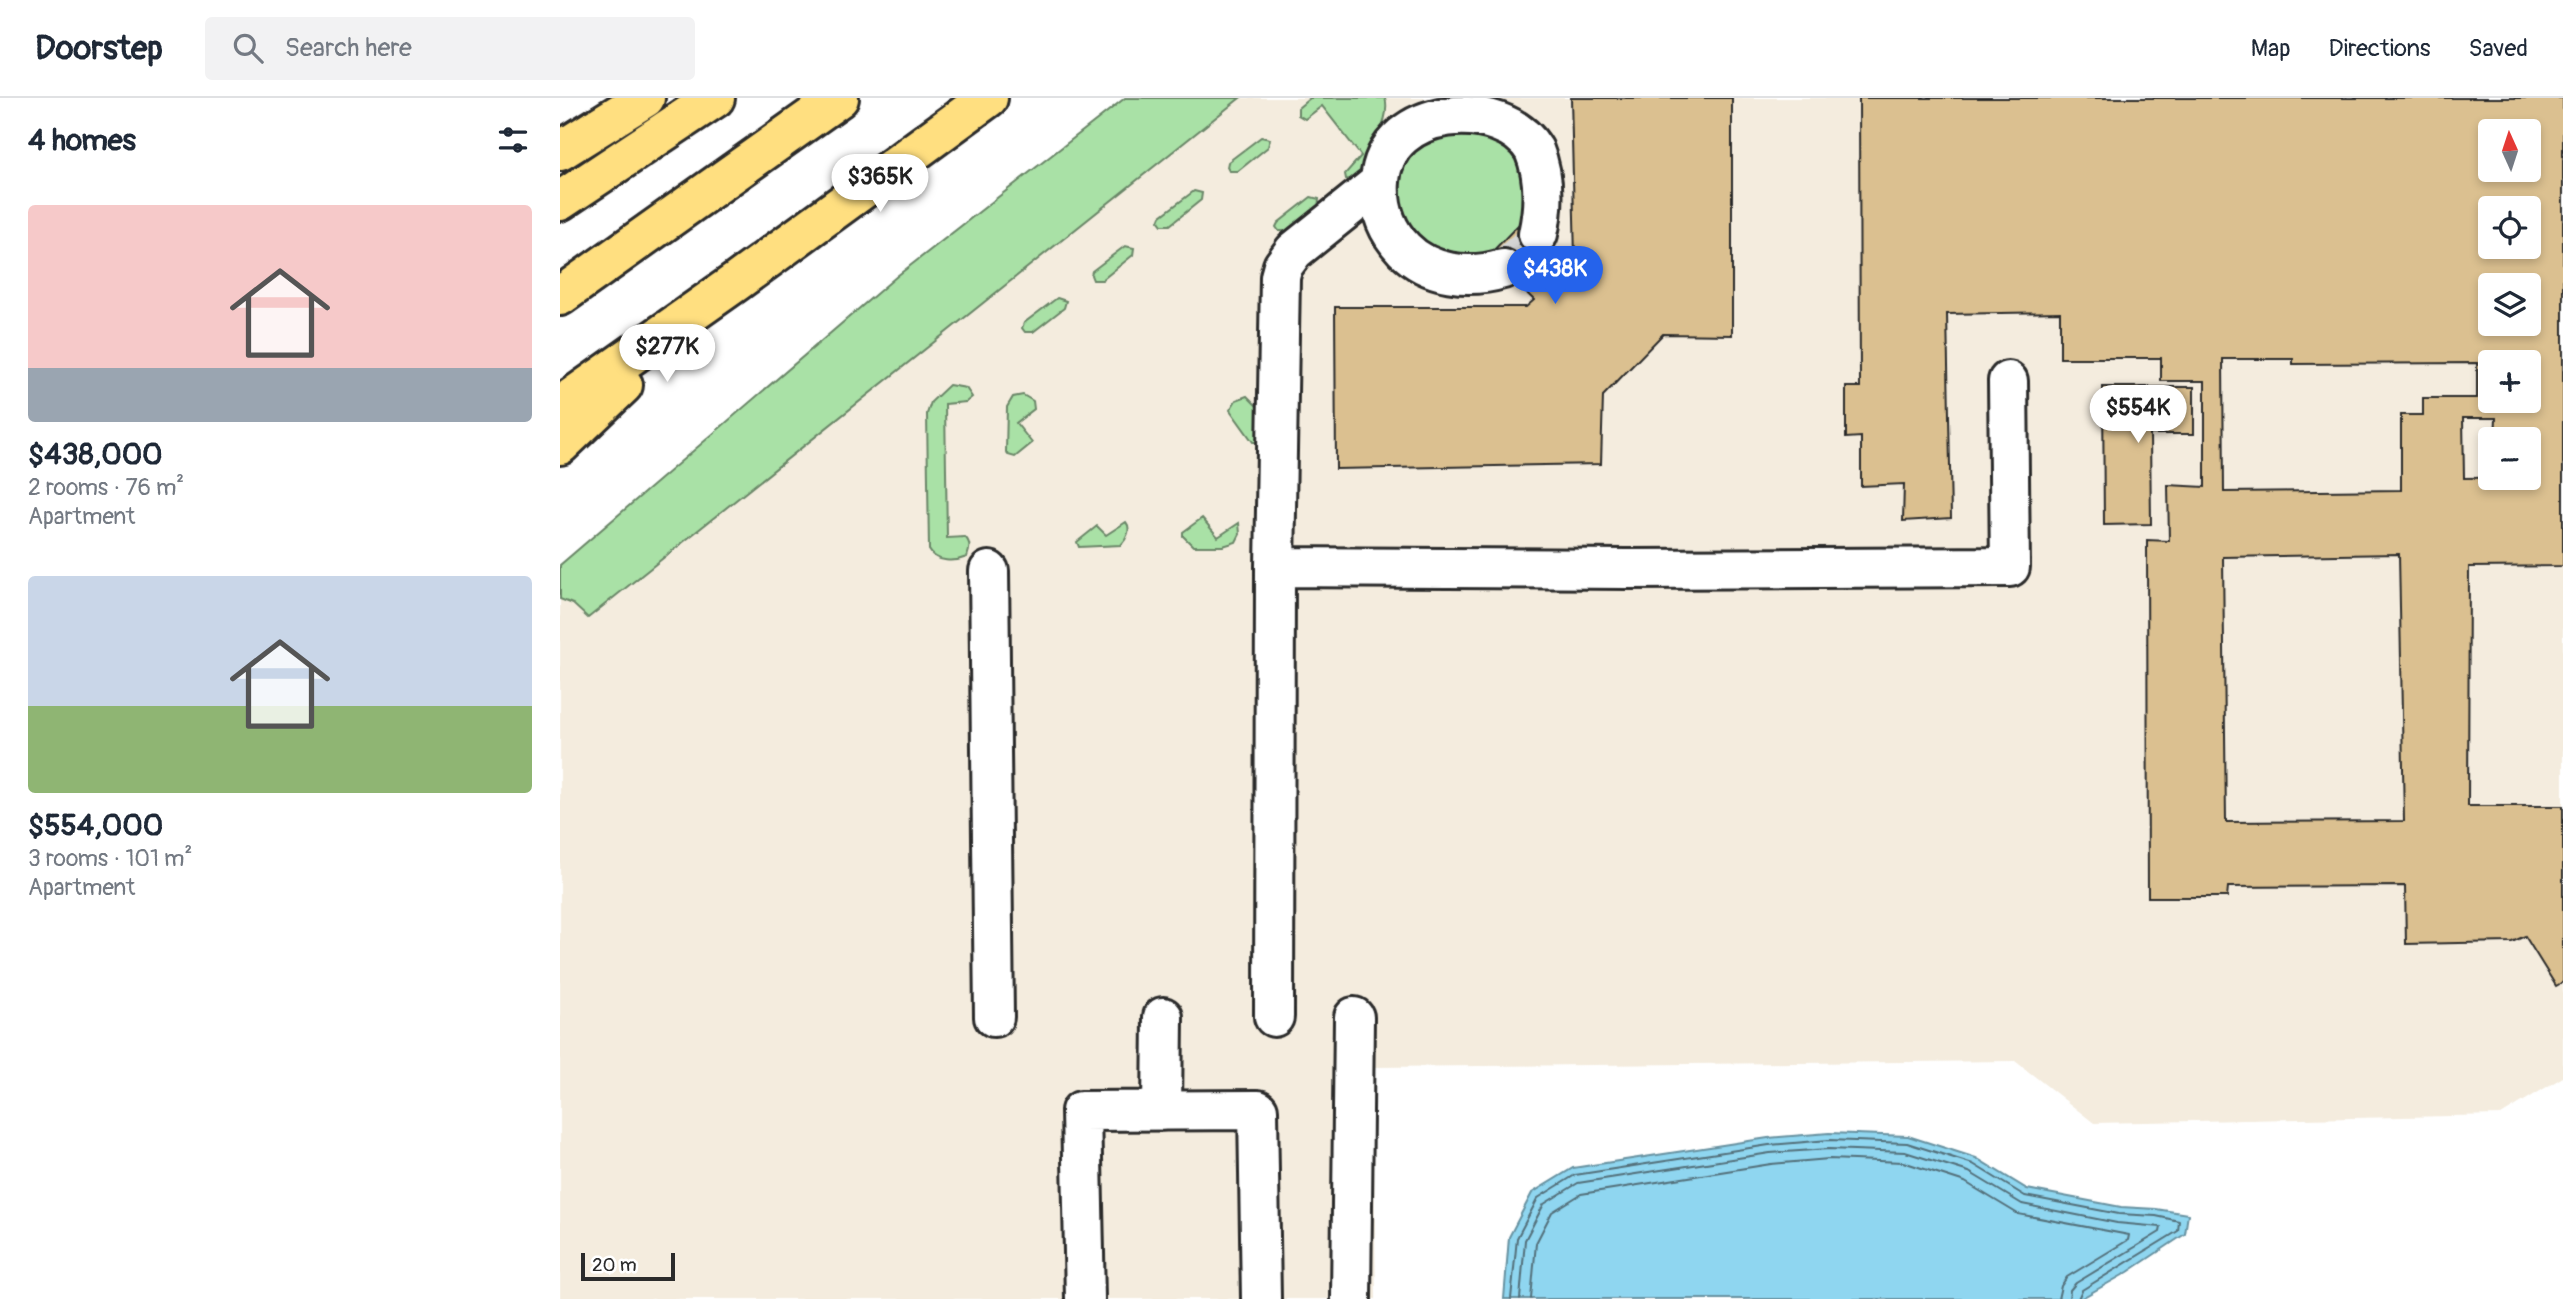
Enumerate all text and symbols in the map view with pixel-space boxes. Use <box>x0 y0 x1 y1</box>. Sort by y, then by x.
search box <box>205 17 695 80</box>
text: Doorstep <box>35 28 163 69</box>
icon: search <box>229 29 267 67</box>
text: Search here <box>285 32 412 64</box>
text: Map <box>2251 34 2291 63</box>
text: Directions <box>2329 34 2430 63</box>
text: Saved <box>2468 34 2528 63</box>
north arrow <box>2478 119 2541 182</box>
map controls <box>2478 119 2541 490</box>
icon: filters <box>494 121 532 159</box>
text: 4 homes <box>28 122 136 159</box>
pin: $365K <box>831 155 929 214</box>
text: $365K <box>847 162 913 191</box>
button: locate <box>2478 196 2541 259</box>
pin: $438K <box>1506 246 1604 306</box>
icon: home <box>217 250 343 376</box>
text: $438K <box>1523 254 1587 283</box>
button: layers <box>2478 273 2541 336</box>
pin: $277K <box>618 324 716 384</box>
text: $277K <box>635 332 699 361</box>
button: + <box>2478 350 2541 413</box>
pin: $554K <box>2089 386 2187 445</box>
text: $554K <box>2106 393 2170 422</box>
button: − <box>2478 427 2541 490</box>
text: $438,000 <box>28 436 163 473</box>
text: 2 rooms · 76 m² <box>28 473 184 502</box>
text: Apartment <box>28 502 135 531</box>
icon: home <box>217 621 343 747</box>
text: $554,000 <box>28 807 163 844</box>
text: 3 rooms · 101 m² <box>28 844 192 873</box>
text: Apartment <box>28 873 135 902</box>
scale bar <box>581 1250 676 1282</box>
text: 20 m <box>592 1253 637 1277</box>

